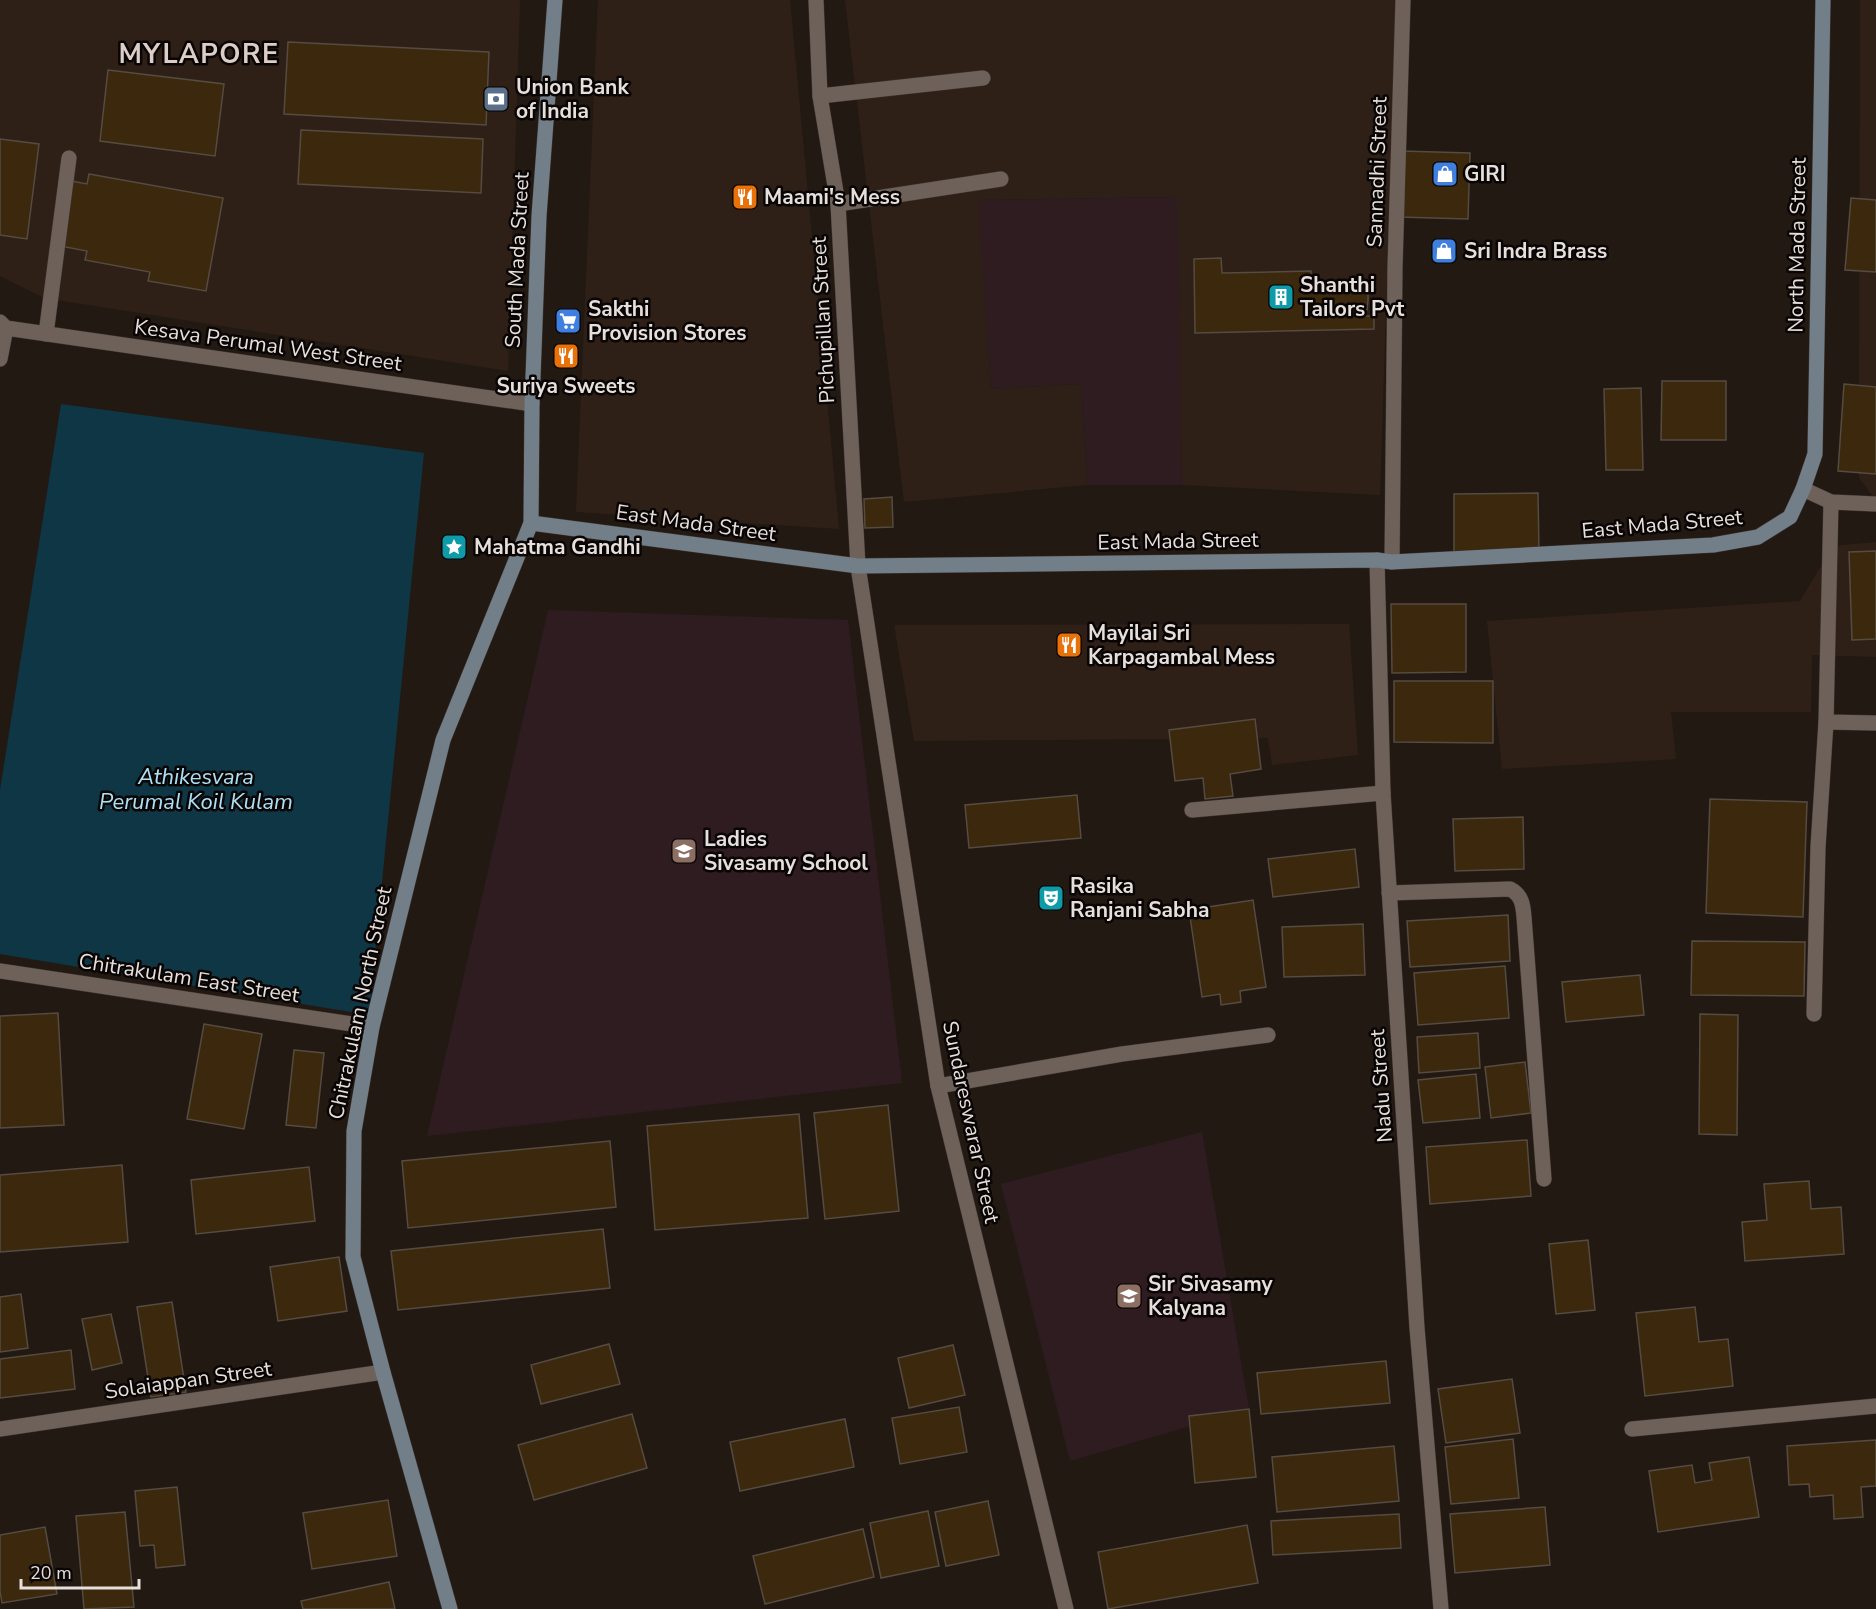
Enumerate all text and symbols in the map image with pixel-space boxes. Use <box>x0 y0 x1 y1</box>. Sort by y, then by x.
district label: MYLAPORE <box>118 36 280 73</box>
place label: Union Bank of India <box>516 73 629 125</box>
bank icon: Union Bank of India <box>481 84 511 114</box>
street label: Sannadhi Street <box>1360 96 1394 248</box>
street label: North Mada Street <box>1781 157 1813 333</box>
shop icon: GIRI <box>1430 159 1460 189</box>
place label: GIRI <box>1464 160 1506 188</box>
street label: South Mada Street <box>498 171 536 349</box>
restaurant icon: Maami's Mess <box>730 182 760 212</box>
place label: Maami's Mess <box>764 183 900 211</box>
street label: Pichupillan Street <box>805 235 841 404</box>
shop icon: Sri Indra Brass <box>1429 236 1459 266</box>
place label: Sri Indra Brass <box>1464 237 1607 265</box>
place label: Shanthi Tailors Pvt <box>1300 271 1405 323</box>
building icon: Shanthi Tailors Pvt <box>1266 282 1296 312</box>
place label: Sakthi Provision Stores <box>588 295 746 347</box>
supermarket icon: Sakthi Provision Stores <box>553 306 583 336</box>
street label: Kesava Perumal West Street <box>133 312 404 378</box>
restaurant icon: Suriya Sweets <box>551 341 581 371</box>
place label: Suriya Sweets <box>497 372 635 400</box>
street label: East Mada Street <box>614 498 778 548</box>
street label: East Mada Street <box>1581 503 1744 545</box>
street label: East Mada Street <box>1097 526 1259 556</box>
place icon: Mahatma Gandhi <box>439 532 469 562</box>
place label: Mahatma Gandhi <box>474 533 641 561</box>
place label: Mayilai Sri Karpagambal Mess <box>1088 619 1275 671</box>
restaurant icon: Mayilai Sri Karpagambal Mess <box>1054 630 1084 660</box>
water label: Athikesvara Perumal Koil Kulam <box>99 762 293 817</box>
place label: Ladies Sivasamy School <box>704 825 868 877</box>
school or university icon: Ladies Sivasamy School <box>669 836 699 866</box>
place label: Rasika Ranjani Sabha <box>1070 872 1209 924</box>
theatre icon: Rasika Ranjani Sabha <box>1036 883 1066 913</box>
street label: Chitrakulam North Street <box>322 884 398 1122</box>
street label: Chitrakulam East Street <box>77 947 302 1009</box>
street label: Sundareswarar Street <box>936 1018 1006 1226</box>
street label: Nadu Street <box>1363 1028 1399 1144</box>
place label: Sir Sivasamy Kalyana <box>1148 1270 1274 1322</box>
school or university icon: Sir Sivasamy Kalyana <box>1114 1281 1144 1311</box>
street label: Solaiappan Street <box>103 1354 274 1406</box>
scale bar <box>21 1552 140 1590</box>
text: 20 m <box>30 1561 72 1585</box>

